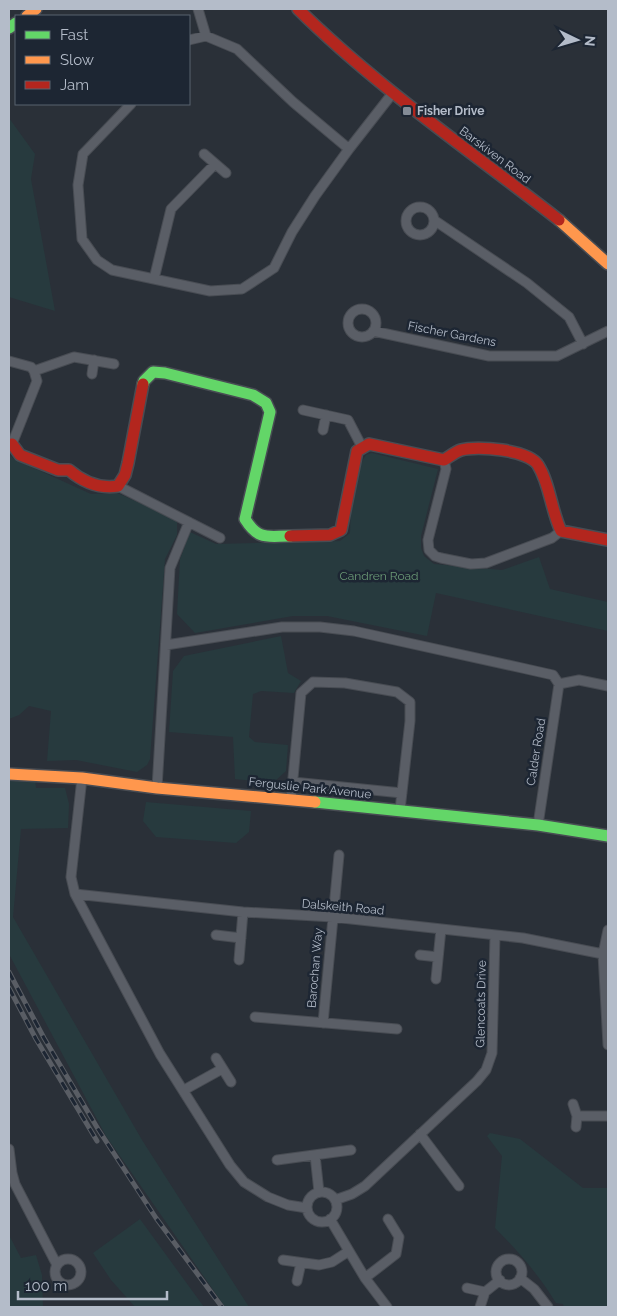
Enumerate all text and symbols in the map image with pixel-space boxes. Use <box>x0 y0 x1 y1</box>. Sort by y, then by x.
legend <box>15 15 190 105</box>
north arrow <box>552 15 602 65</box>
text: Fast <box>60 26 88 44</box>
text: N <box>582 35 598 47</box>
text: Slow <box>60 51 94 69</box>
text: Jam <box>60 76 89 94</box>
place label: Fisher Drive <box>417 104 484 118</box>
marker: Fisher Drive <box>401 105 413 117</box>
street label: Barskiven Road <box>457 124 533 186</box>
street label: Fischer Gardens <box>407 319 498 349</box>
park label: Candren Road <box>339 569 419 583</box>
street label: Calder Road <box>524 717 548 787</box>
street label: Ferguslie Park Avenue <box>248 775 372 801</box>
street label: Dalskeith Road <box>301 896 385 918</box>
street label: Barochan Way <box>305 927 326 1009</box>
street label: Glencoats Drive <box>473 960 489 1048</box>
scale bar <box>18 1268 166 1300</box>
text: 100 m <box>25 1277 67 1295</box>

